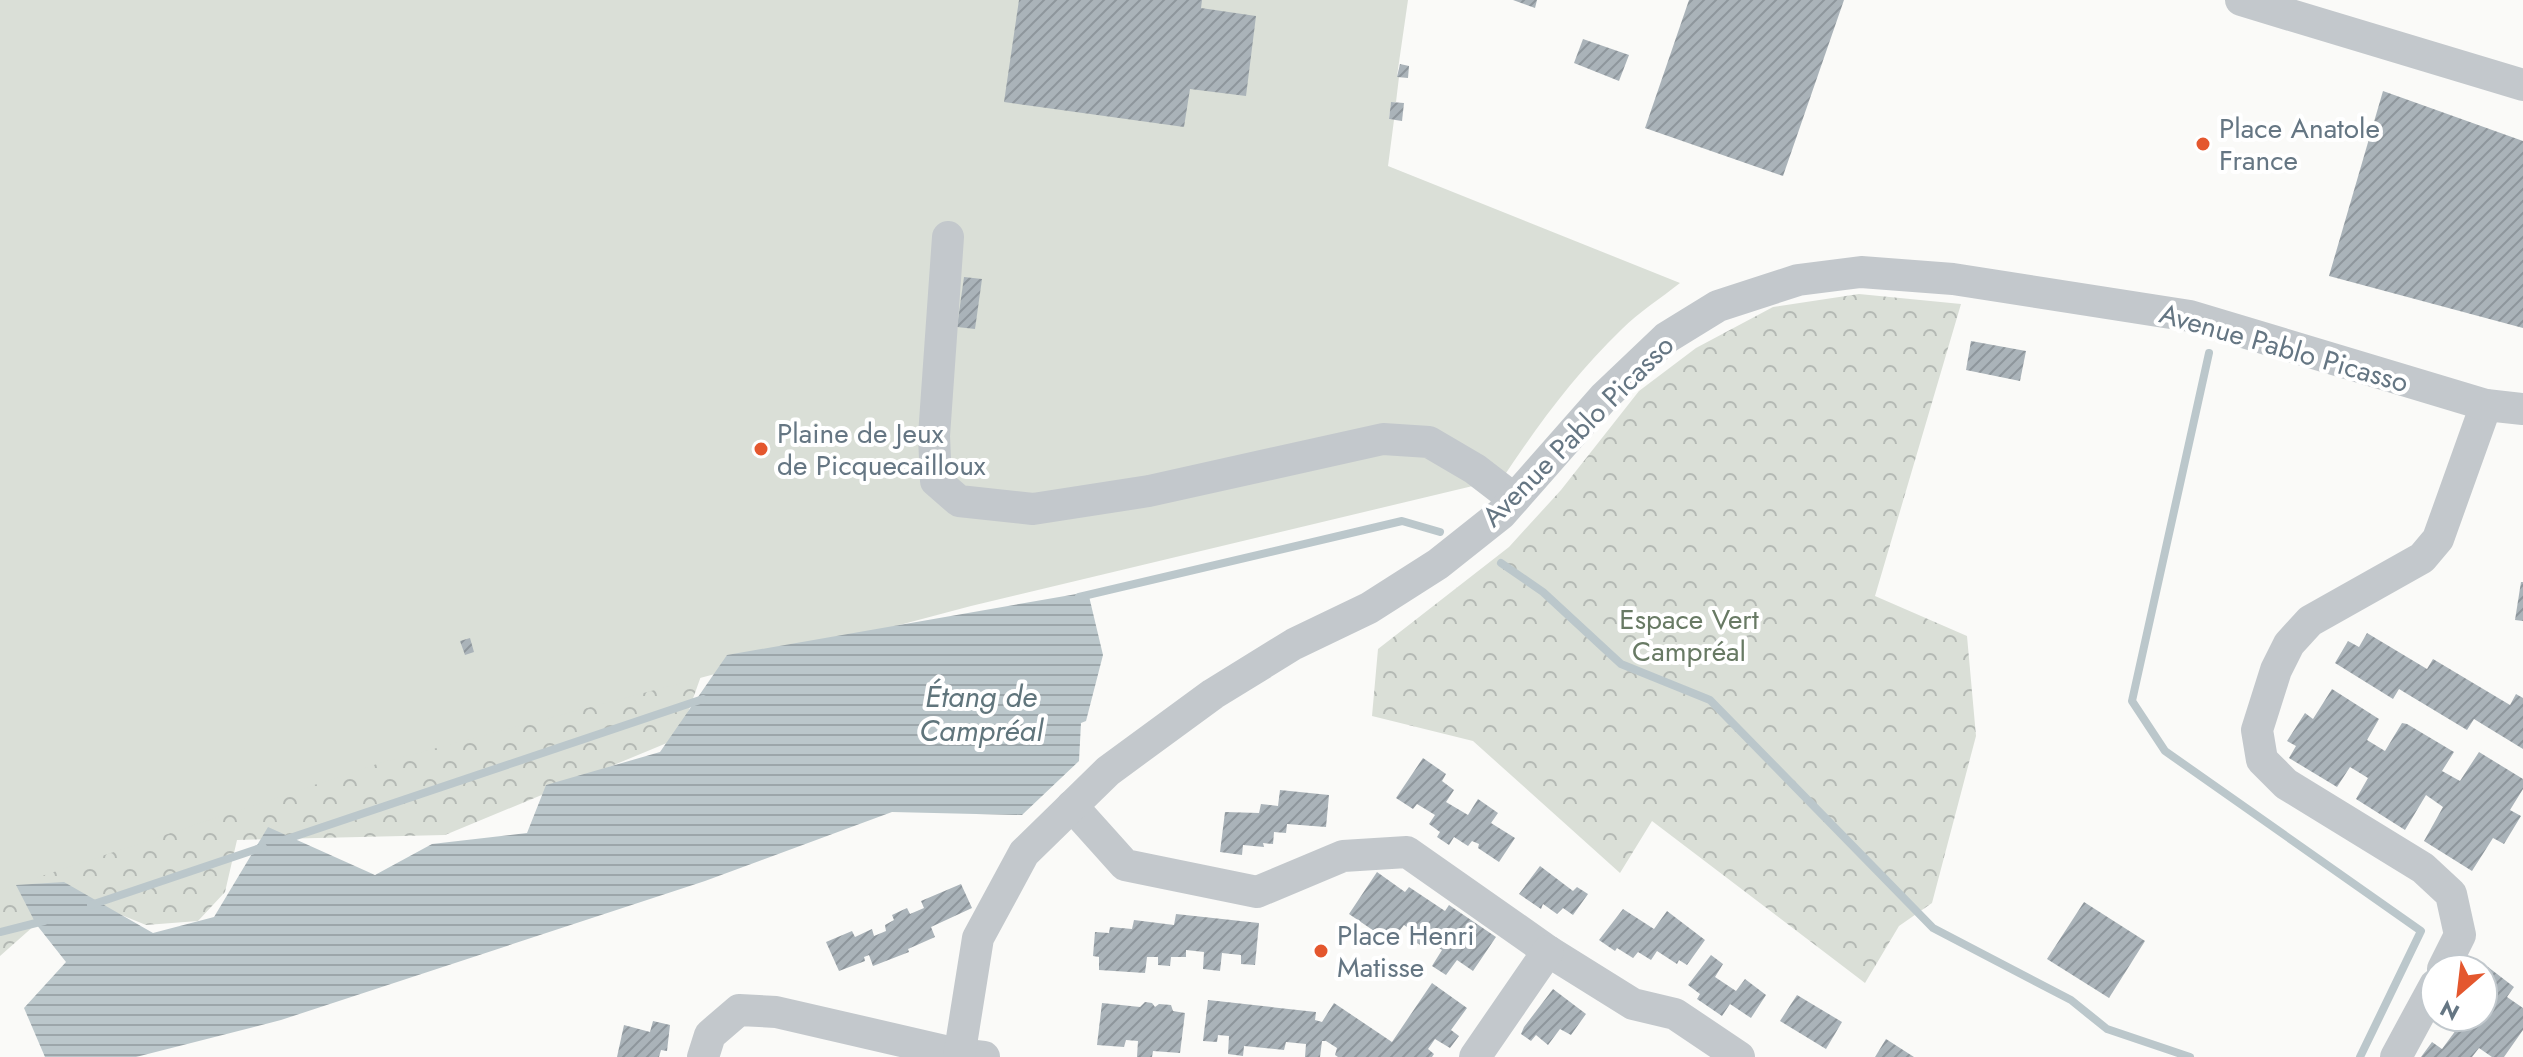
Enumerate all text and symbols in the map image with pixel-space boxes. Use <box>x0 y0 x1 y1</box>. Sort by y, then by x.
place label: Place Anatole France <box>2219 108 2380 181</box>
marker: Place Anatole France <box>2194 135 2212 153</box>
street label: Avenue Pablo Picasso <box>2155 293 2413 403</box>
street label: Avenue Pablo Picasso <box>1473 326 1683 536</box>
place label: Plaine de Jeux de Picquecailloux <box>777 413 986 486</box>
marker: Plaine de Jeux de Picquecailloux <box>752 440 770 458</box>
park label: Espace Vert Campréal <box>1619 599 1759 672</box>
water label: Étang de Campréal <box>919 675 1044 752</box>
place label: Place Henri Matisse <box>1337 915 1474 988</box>
marker: Place Henri Matisse <box>1312 942 1330 960</box>
north arrow <box>2419 953 2499 1033</box>
text: N <box>2434 992 2465 1029</box>

